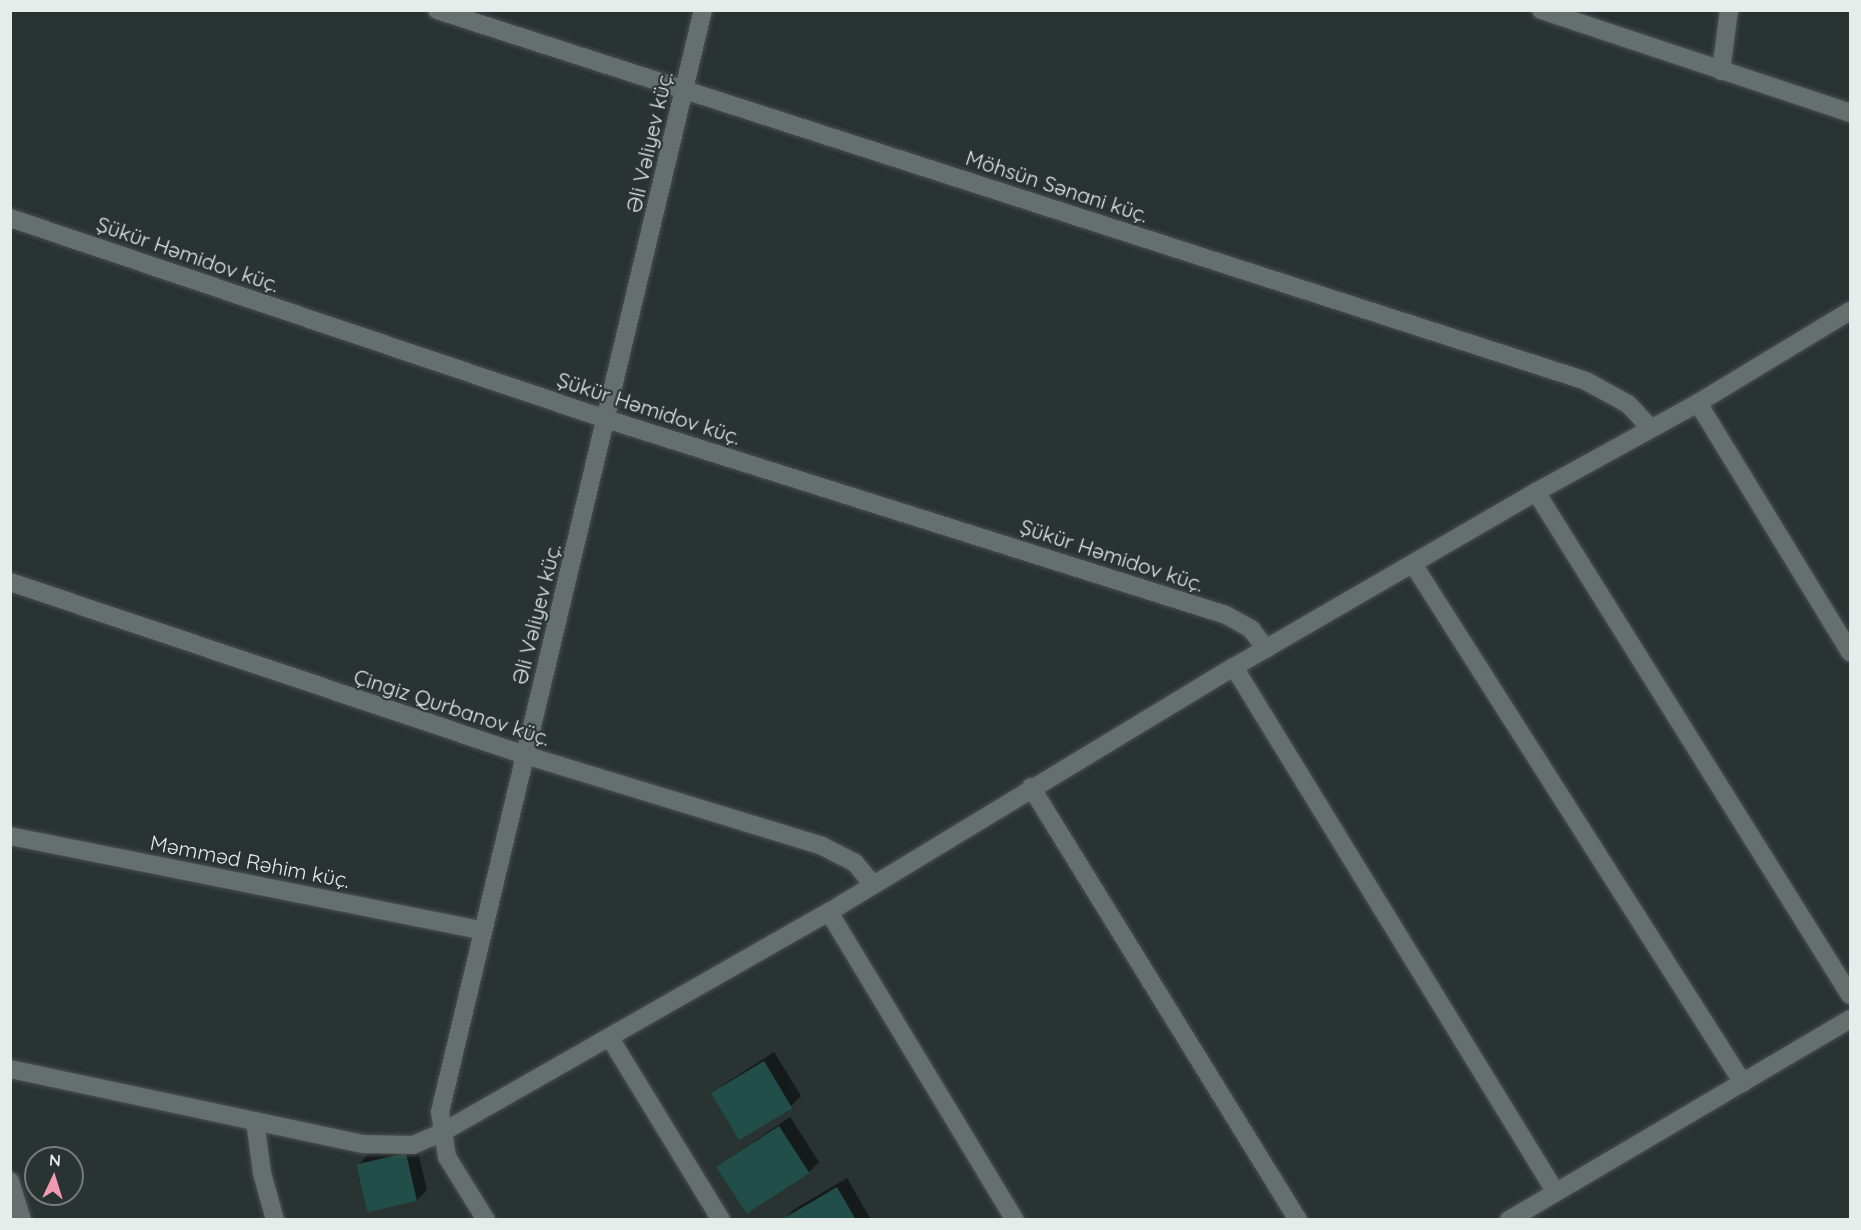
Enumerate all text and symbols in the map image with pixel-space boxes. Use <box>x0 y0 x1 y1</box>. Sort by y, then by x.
street label: Əli Vəliyev küç. <box>620 69 678 215</box>
street label: Möhsün Sənani küç. <box>963 145 1151 227</box>
street label: Şükür Həmidov küç. <box>94 211 282 297</box>
street label: Şükür Həmidov küç. <box>554 366 744 450</box>
street label: Şükür Həmidov küç. <box>1017 513 1207 597</box>
street label: Əli Vəliyev küç. <box>506 541 566 687</box>
street label: Çingiz Qurbanov küç. <box>351 663 553 751</box>
street label: Məmməd Rəhim küç. <box>148 829 352 893</box>
north arrow <box>24 1146 84 1206</box>
text: N <box>49 1150 62 1170</box>

